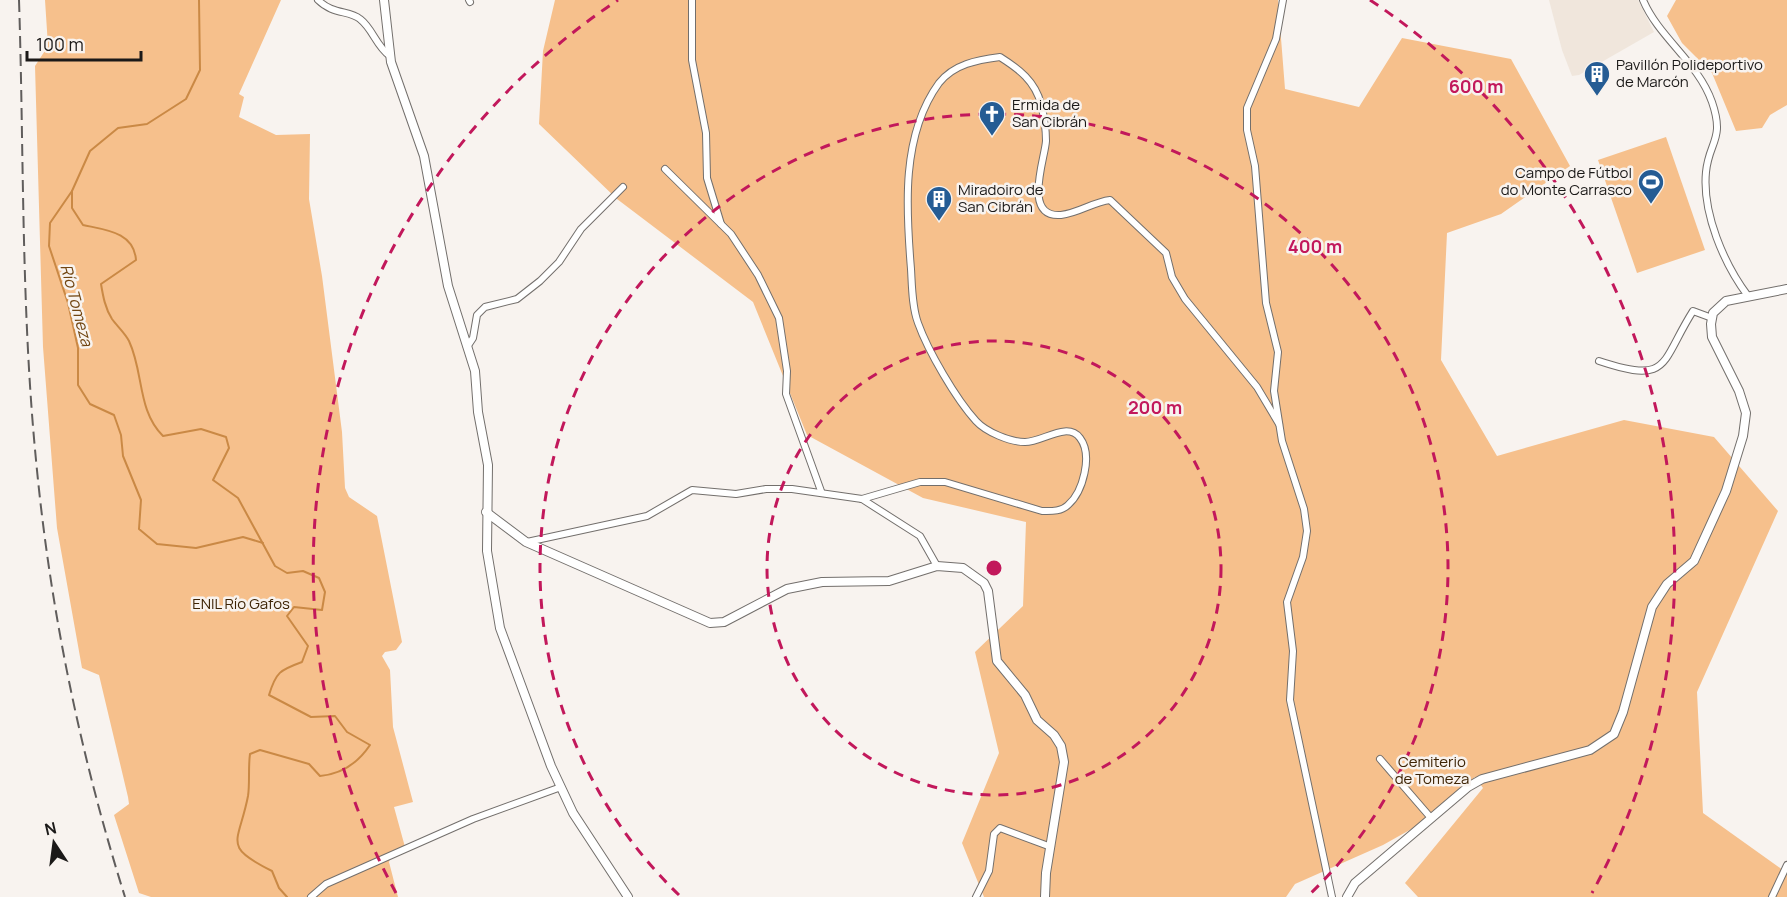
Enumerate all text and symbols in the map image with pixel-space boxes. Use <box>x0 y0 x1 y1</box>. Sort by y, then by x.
scale bar <box>27 24 141 62</box>
text: 100 m <box>36 32 84 56</box>
place label: Pavillón Polideportivo de Marcón <box>1616 54 1763 92</box>
building icon: Pavillón Polideportivo de Marcón <box>1582 59 1612 97</box>
text: 600 m <box>1449 74 1503 98</box>
place label: Ermida de San Cibrán <box>1012 94 1087 132</box>
church icon: Ermida de San Cibrán <box>977 99 1007 137</box>
place label: Campo de Fútbol do Monte Carrasco <box>1501 162 1632 200</box>
sports icon: Campo de Fútbol do Monte Carrasco <box>1636 167 1666 205</box>
place label: Miradoiro de San Cibrán <box>958 179 1044 217</box>
building icon: Miradoiro de San Cibrán <box>924 184 954 222</box>
text: 400 m <box>1288 234 1342 258</box>
water label: Río Tomeza <box>56 262 99 349</box>
text: 200 m <box>1128 395 1182 419</box>
centre of rings <box>984 558 1004 578</box>
park label: ENIL Río Gafos <box>192 593 290 614</box>
park label: Cemiterio de Tomeza <box>1395 751 1469 789</box>
north arrow <box>24 813 84 873</box>
text: N <box>43 816 59 840</box>

